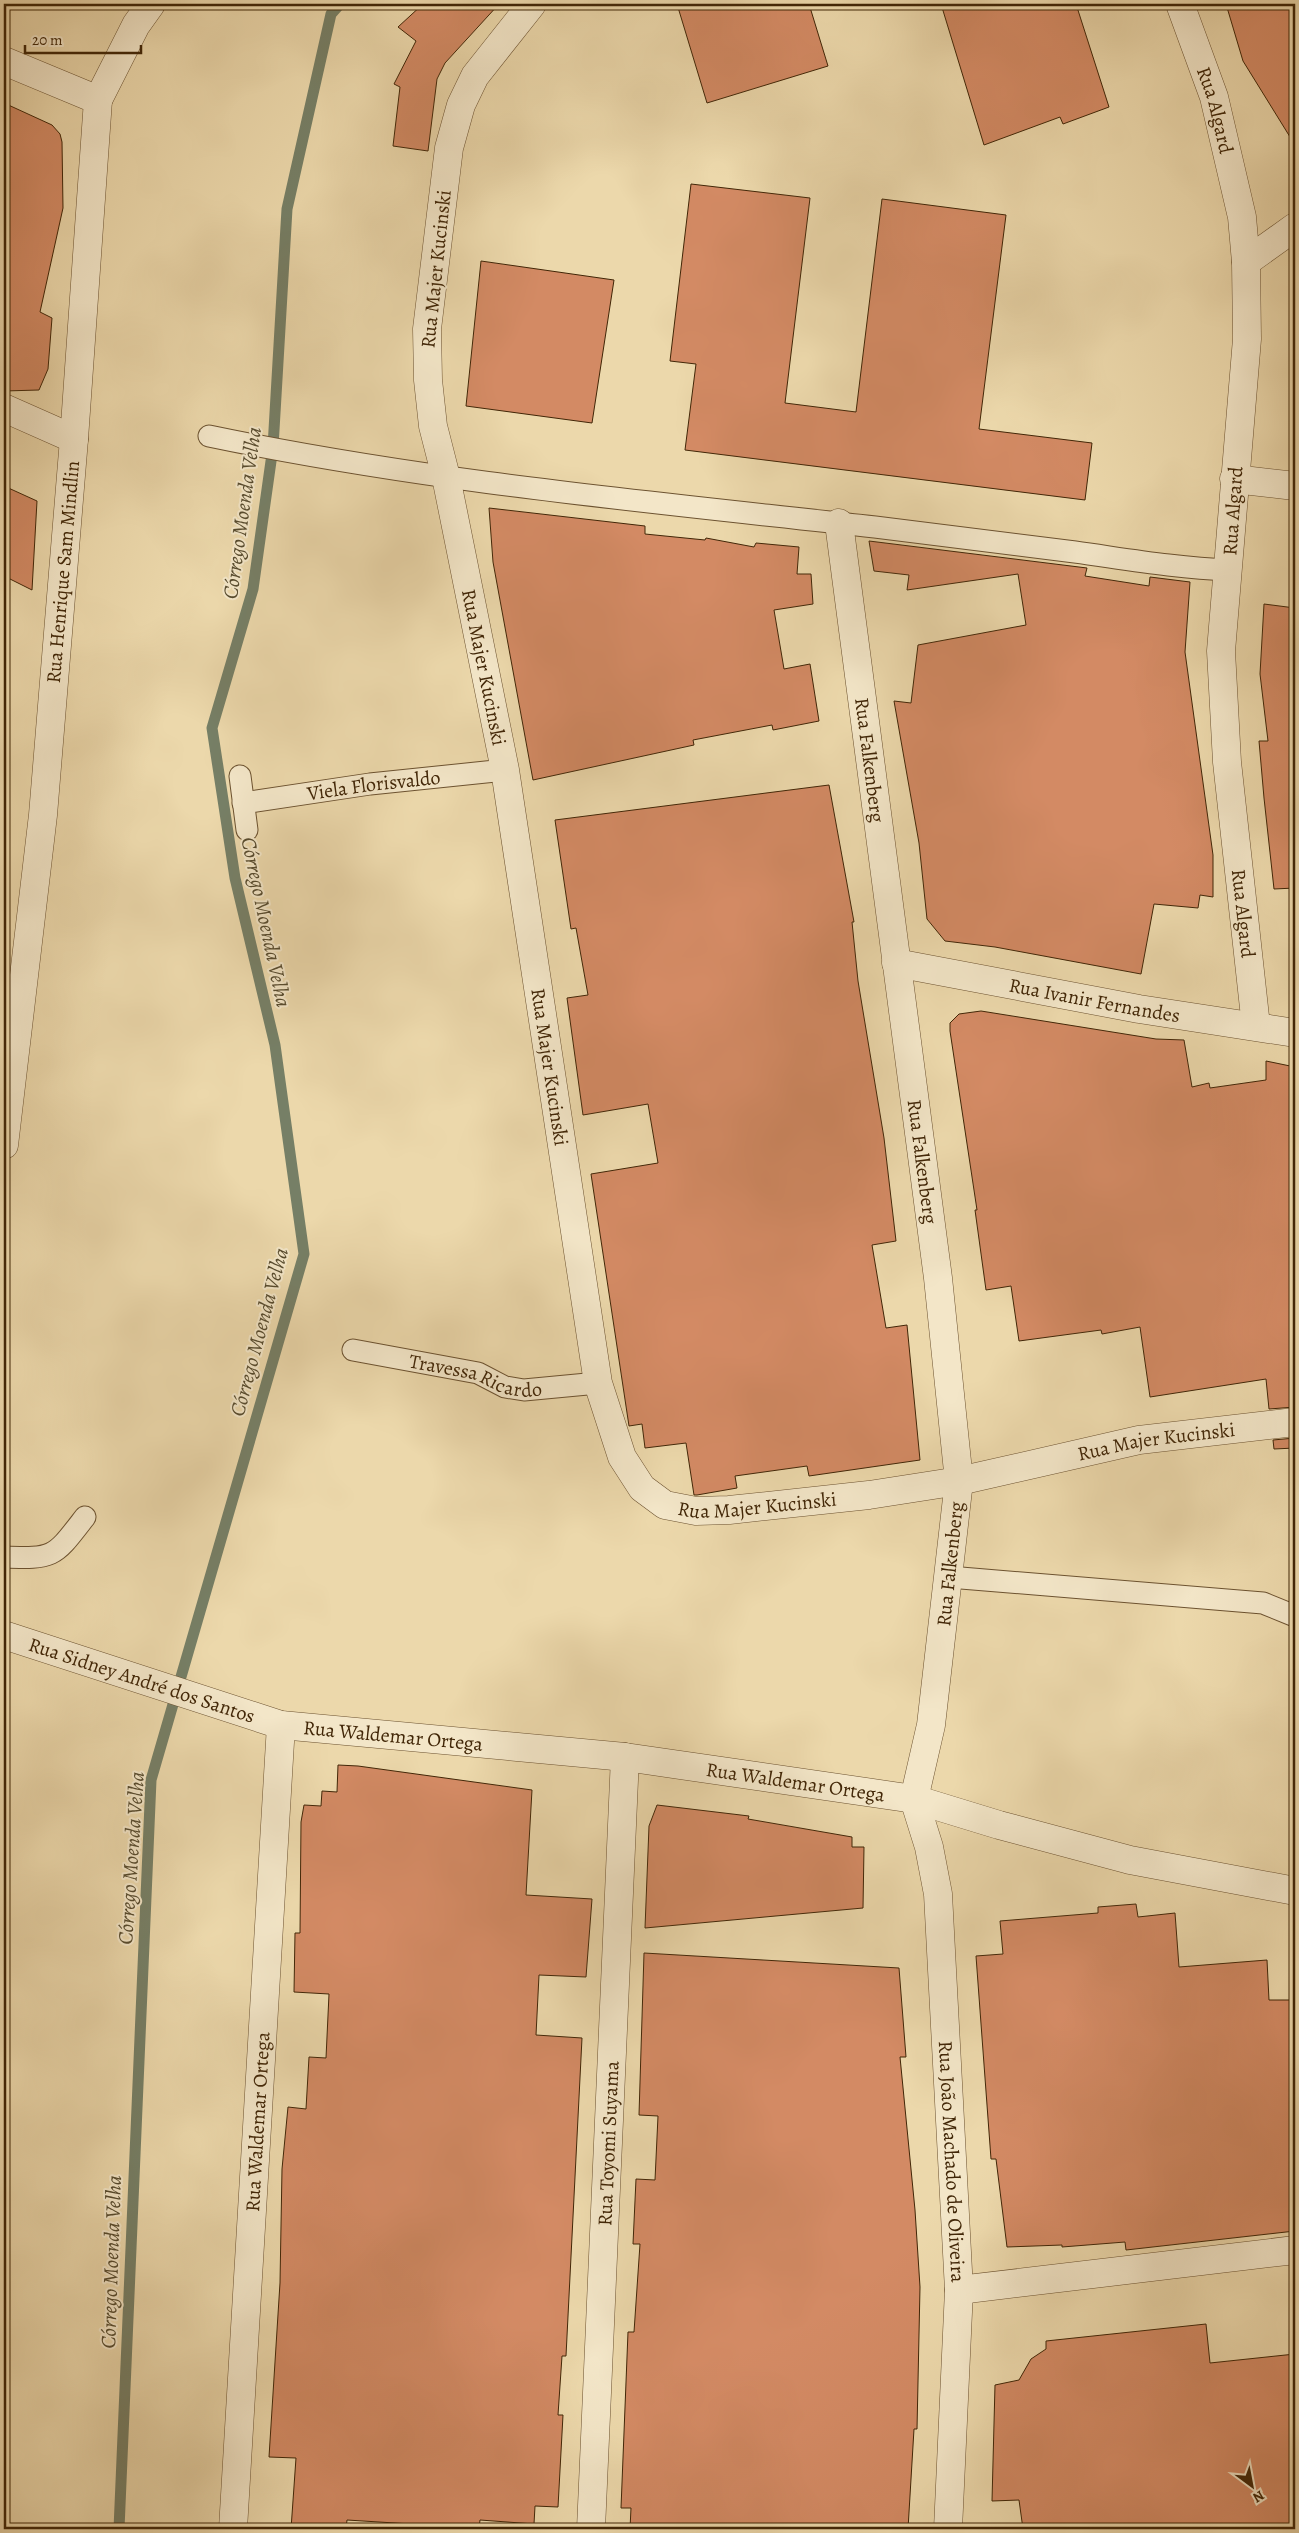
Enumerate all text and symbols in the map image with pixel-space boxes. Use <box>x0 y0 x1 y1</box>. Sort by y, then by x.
scale bar <box>25 22 141 54</box>
text: 20 m <box>32 30 63 50</box>
street label: Rua Algard <box>1190 63 1240 156</box>
street label: Rua Majer Kucinski <box>414 189 458 349</box>
water label: Córrego Moenda Velha <box>216 425 268 601</box>
street label: Rua Henrique Sam Mindlin <box>40 460 86 684</box>
street label: Rua Algard <box>1216 465 1250 556</box>
street label: Rua Majer Kucinski <box>455 587 513 748</box>
street label: Rua Falkenberg <box>849 696 892 824</box>
street label: Viela Florisvaldo <box>304 763 442 807</box>
water label: Córrego Moenda Velha <box>234 834 298 1010</box>
street label: Rua Algard <box>1225 868 1262 959</box>
street label: Rua Ivanir Fernandes <box>1007 971 1182 1029</box>
street label: Rua Majer Kucinski <box>525 986 575 1148</box>
street label: Rua Falkenberg <box>901 1097 944 1226</box>
water label: Córrego Moenda Velha <box>223 1244 295 1419</box>
street label: Travessa Ricardo <box>407 1347 543 1404</box>
street label: Rua Majer Kucinski <box>1075 1416 1236 1467</box>
street label: Rua Majer Kucinski <box>676 1485 838 1525</box>
street label: Rua Falkenberg <box>930 1500 970 1628</box>
street label: Rua Sidney André dos Santos <box>25 1630 259 1729</box>
street label: Rua Waldemar Ortega <box>302 1714 485 1757</box>
street label: Rua Waldemar Ortega <box>704 1755 887 1808</box>
water label: Córrego Moenda Velha <box>111 1770 151 1945</box>
street label: Rua Waldemar Ortega <box>238 2030 276 2213</box>
street label: Rua João Machado de Oliveira <box>932 2040 972 2284</box>
street label: Rua Toyomi Suyama <box>591 2060 625 2227</box>
water label: Córrego Moenda Velha <box>94 2175 128 2349</box>
north arrow <box>1226 2460 1276 2510</box>
text: N <box>1249 2486 1268 2507</box>

